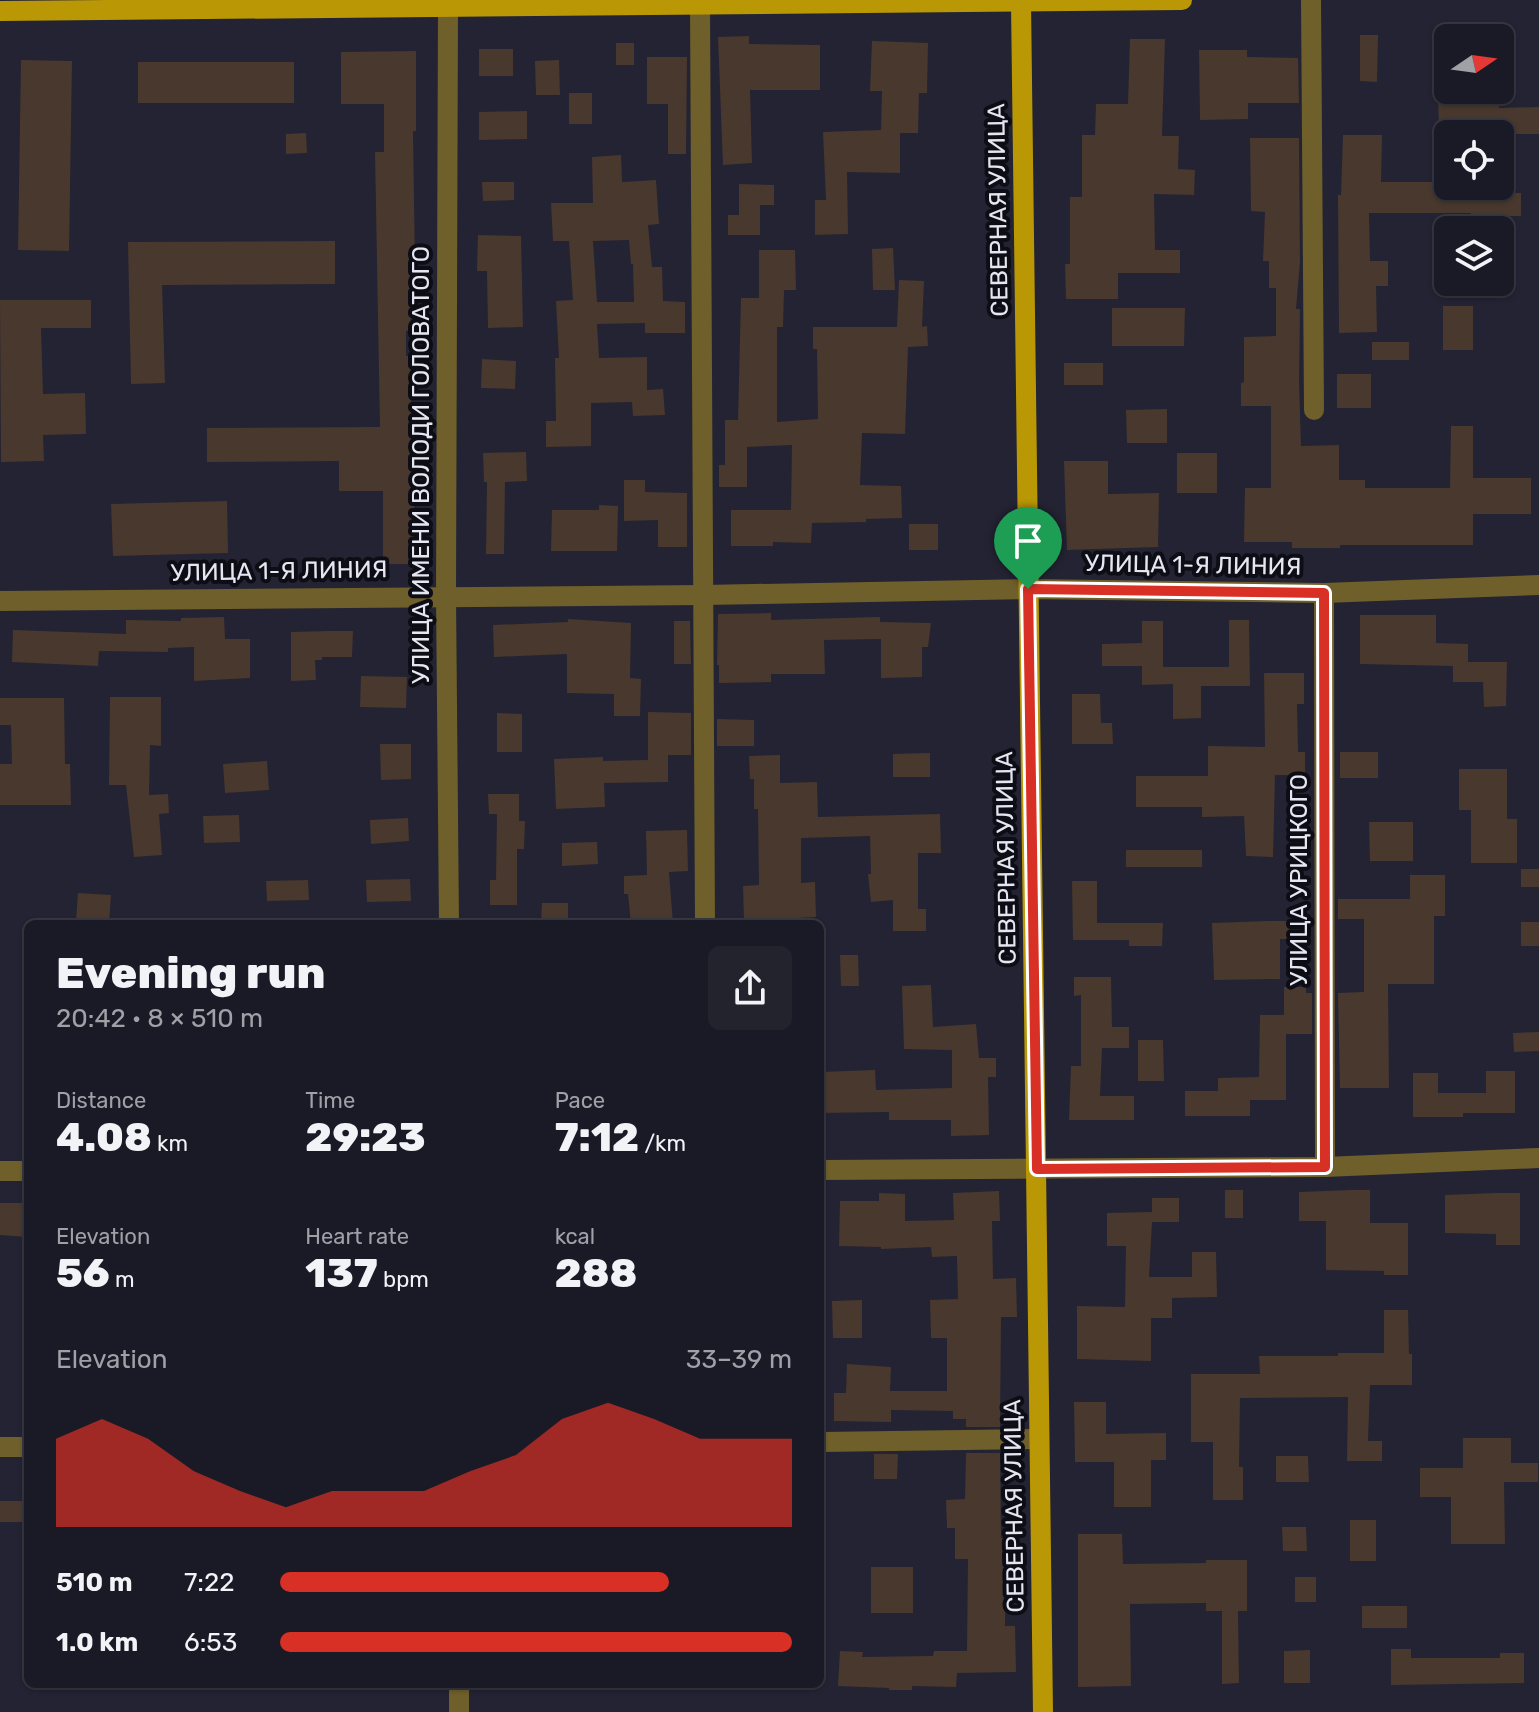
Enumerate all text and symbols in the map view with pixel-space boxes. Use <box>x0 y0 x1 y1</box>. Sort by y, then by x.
north arrow <box>1434 24 1514 104</box>
map controls <box>1434 24 1514 296</box>
street label: СЕВЕРНАЯ УЛИЦА <box>982 103 1014 317</box>
button: locate <box>1434 120 1514 200</box>
button: layers <box>1434 216 1514 296</box>
street label: УЛИЦА ИМЕНИ ВОЛОДИ ГОЛОВАТОГО <box>407 246 435 684</box>
pin <box>994 507 1062 589</box>
icon: arrive <box>1006 519 1050 563</box>
street label: УЛИЦА 1-Я ЛИНИЯ <box>1084 549 1302 581</box>
street label: УЛИЦА 1-Я ЛИНИЯ <box>170 555 388 587</box>
street label: СЕВЕРНАЯ УЛИЦА <box>990 751 1022 965</box>
street label: УЛИЦА УРИЦКОГО <box>1285 774 1313 986</box>
button: share <box>708 946 792 1030</box>
text: Evening run <box>56 947 325 999</box>
text: 20:42 · 8 × 510 m <box>56 1003 263 1034</box>
text: Distance <box>56 1087 146 1114</box>
text: Time <box>305 1087 355 1114</box>
text: Pace <box>555 1087 605 1114</box>
text: 4.08 <box>56 1114 152 1161</box>
text: 29:23 <box>305 1114 426 1161</box>
text: 7:12 <box>555 1114 639 1161</box>
text: km <box>152 1130 188 1157</box>
text: /km <box>639 1130 686 1157</box>
text: Elevation <box>56 1223 150 1250</box>
text: Heart rate <box>305 1223 409 1250</box>
text: kcal <box>555 1223 595 1250</box>
text: 56 <box>56 1250 110 1297</box>
text: 137 <box>305 1250 378 1297</box>
text: 288 <box>555 1250 637 1297</box>
text: m <box>110 1266 135 1293</box>
text: bpm <box>378 1266 429 1293</box>
text: Elevation <box>56 1344 167 1375</box>
text: 33–39 m <box>686 1344 792 1375</box>
street label: СЕВЕРНАЯ УЛИЦА <box>998 1399 1030 1613</box>
text: 510 m <box>56 1567 133 1598</box>
text: 7:22 <box>184 1567 235 1598</box>
text: 1.0 km <box>56 1627 138 1658</box>
text: 6:53 <box>184 1627 237 1658</box>

